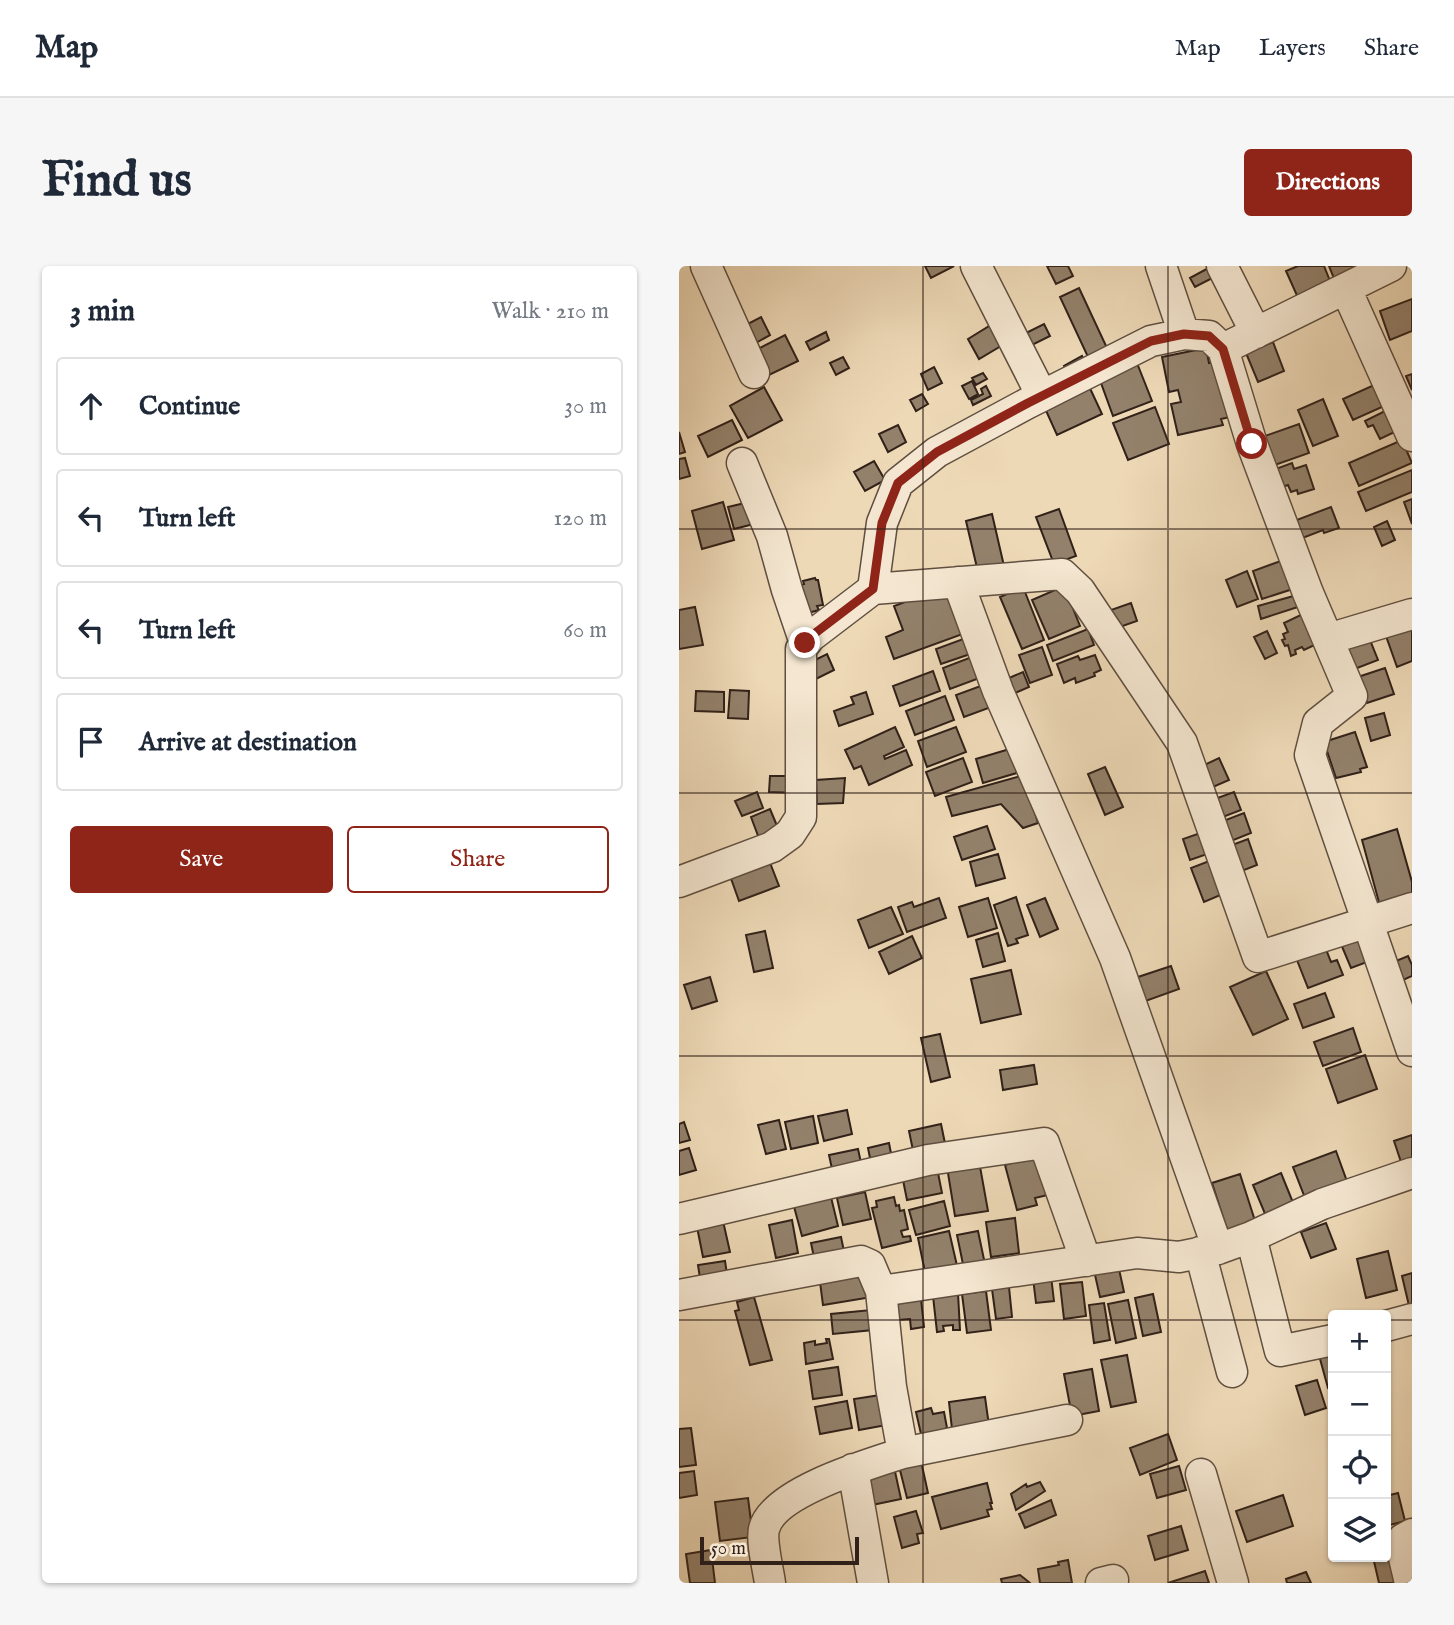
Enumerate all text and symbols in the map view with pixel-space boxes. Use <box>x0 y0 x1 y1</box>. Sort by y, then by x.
text: Map <box>35 27 98 69</box>
text: Map <box>1175 33 1221 64</box>
text: Layers <box>1259 33 1326 64</box>
text: Share <box>1364 33 1419 64</box>
button: Directions <box>1244 149 1412 216</box>
text: Find us <box>42 151 192 213</box>
text: 3 min <box>70 293 135 331</box>
text: Walk · 210 m <box>492 297 609 326</box>
icon: ahead <box>72 387 110 425</box>
text: Continue <box>139 390 240 423</box>
text: 30 m <box>564 392 607 421</box>
route start <box>1236 428 1267 459</box>
icon: left <box>72 499 110 537</box>
text: Turn left <box>139 502 236 535</box>
text: 120 m <box>554 504 607 533</box>
icon: left <box>72 611 110 649</box>
text: Turn left <box>139 614 236 647</box>
text: 60 m <box>563 616 607 645</box>
route end <box>789 627 820 658</box>
icon: arrive <box>72 723 110 761</box>
text: Arrive at destination <box>139 726 357 759</box>
button: Save <box>70 826 333 893</box>
button: Share <box>347 826 609 893</box>
map controls <box>1328 1310 1391 1562</box>
button: + <box>1328 1310 1391 1373</box>
button: − <box>1328 1373 1391 1436</box>
button: locate <box>1328 1436 1391 1499</box>
button: layers <box>1328 1499 1391 1562</box>
scale bar <box>700 1534 859 1566</box>
text: 50 m <box>711 1537 746 1561</box>

